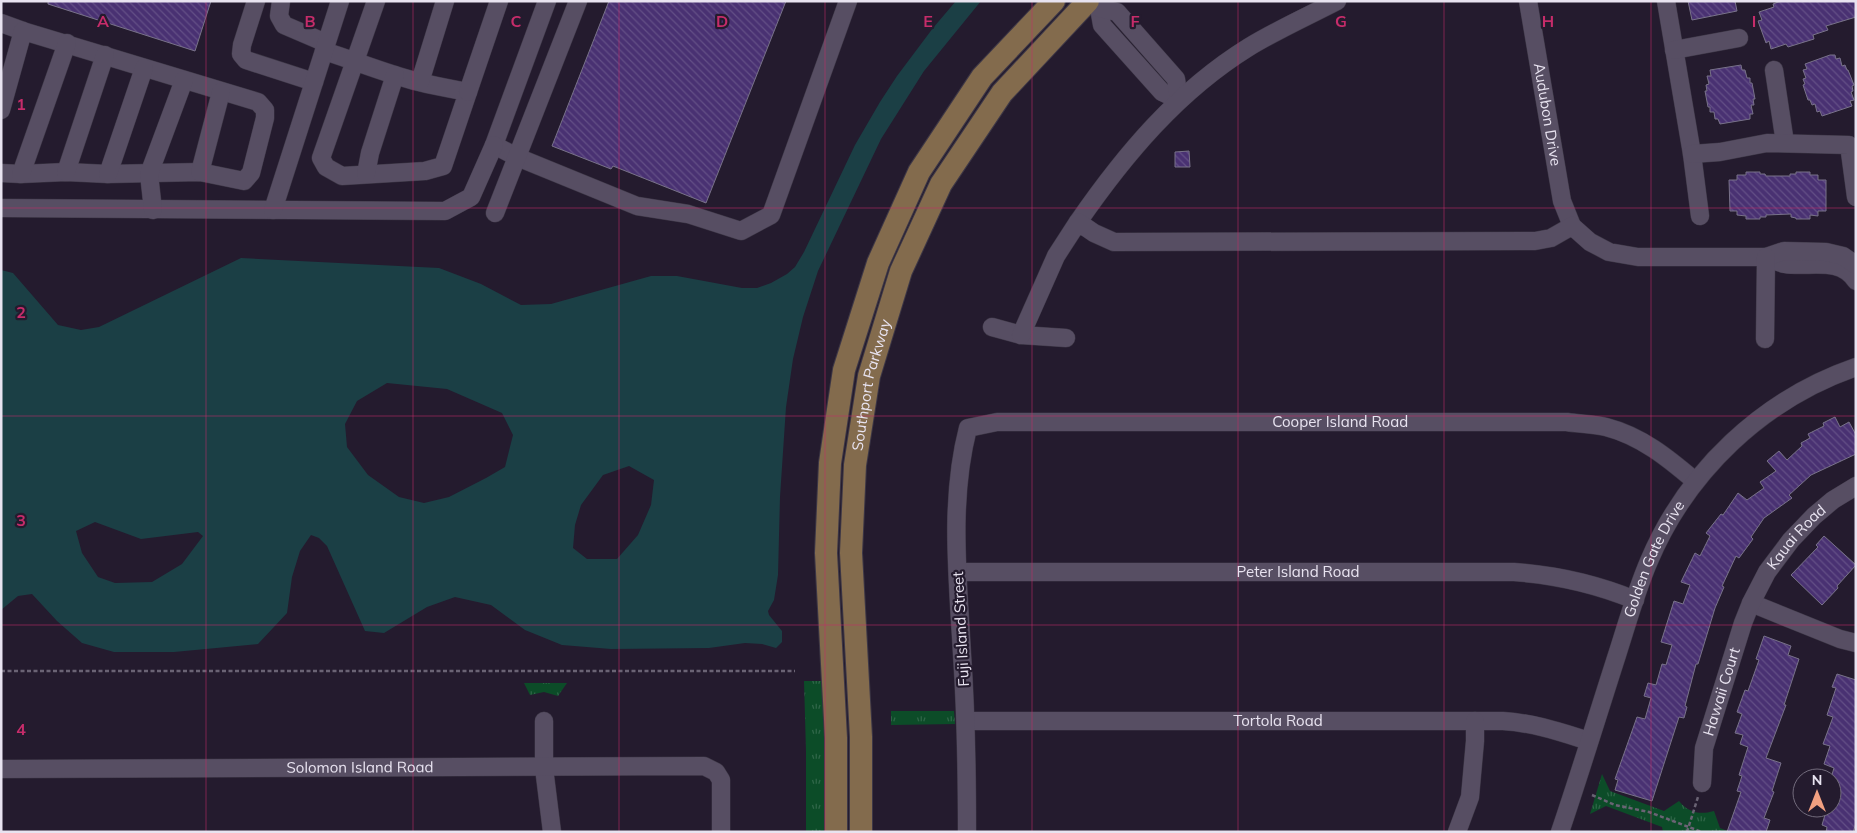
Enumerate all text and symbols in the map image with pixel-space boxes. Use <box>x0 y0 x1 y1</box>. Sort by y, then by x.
text: A <box>97 11 109 31</box>
text: B <box>304 11 316 31</box>
text: C <box>511 11 522 31</box>
text: D <box>716 11 728 31</box>
text: E <box>923 11 933 31</box>
text: F <box>1130 11 1140 31</box>
text: G <box>1335 11 1347 31</box>
text: H <box>1542 11 1554 31</box>
text: I <box>1752 11 1756 31</box>
street label: Audubon Drive <box>1530 61 1566 167</box>
text: 1 <box>16 94 26 114</box>
text: 2 <box>16 302 26 322</box>
street label: Southport Parkway <box>847 317 895 452</box>
street label: Cooper Island Road <box>1272 412 1408 431</box>
street label: Golden Gate Drive <box>1619 497 1688 620</box>
street label: Kauai Road <box>1762 500 1829 573</box>
text: 3 <box>16 510 26 530</box>
street label: Peter Island Road <box>1237 562 1359 581</box>
street label: Fuji Island Street <box>948 571 973 687</box>
street label: Hawaii Court <box>1698 645 1744 738</box>
street label: Tortola Road <box>1233 711 1323 730</box>
text: 4 <box>16 719 26 739</box>
street label: Solomon Island Road <box>286 757 434 777</box>
north arrow <box>1792 768 1842 818</box>
text: N <box>1812 771 1822 789</box>

